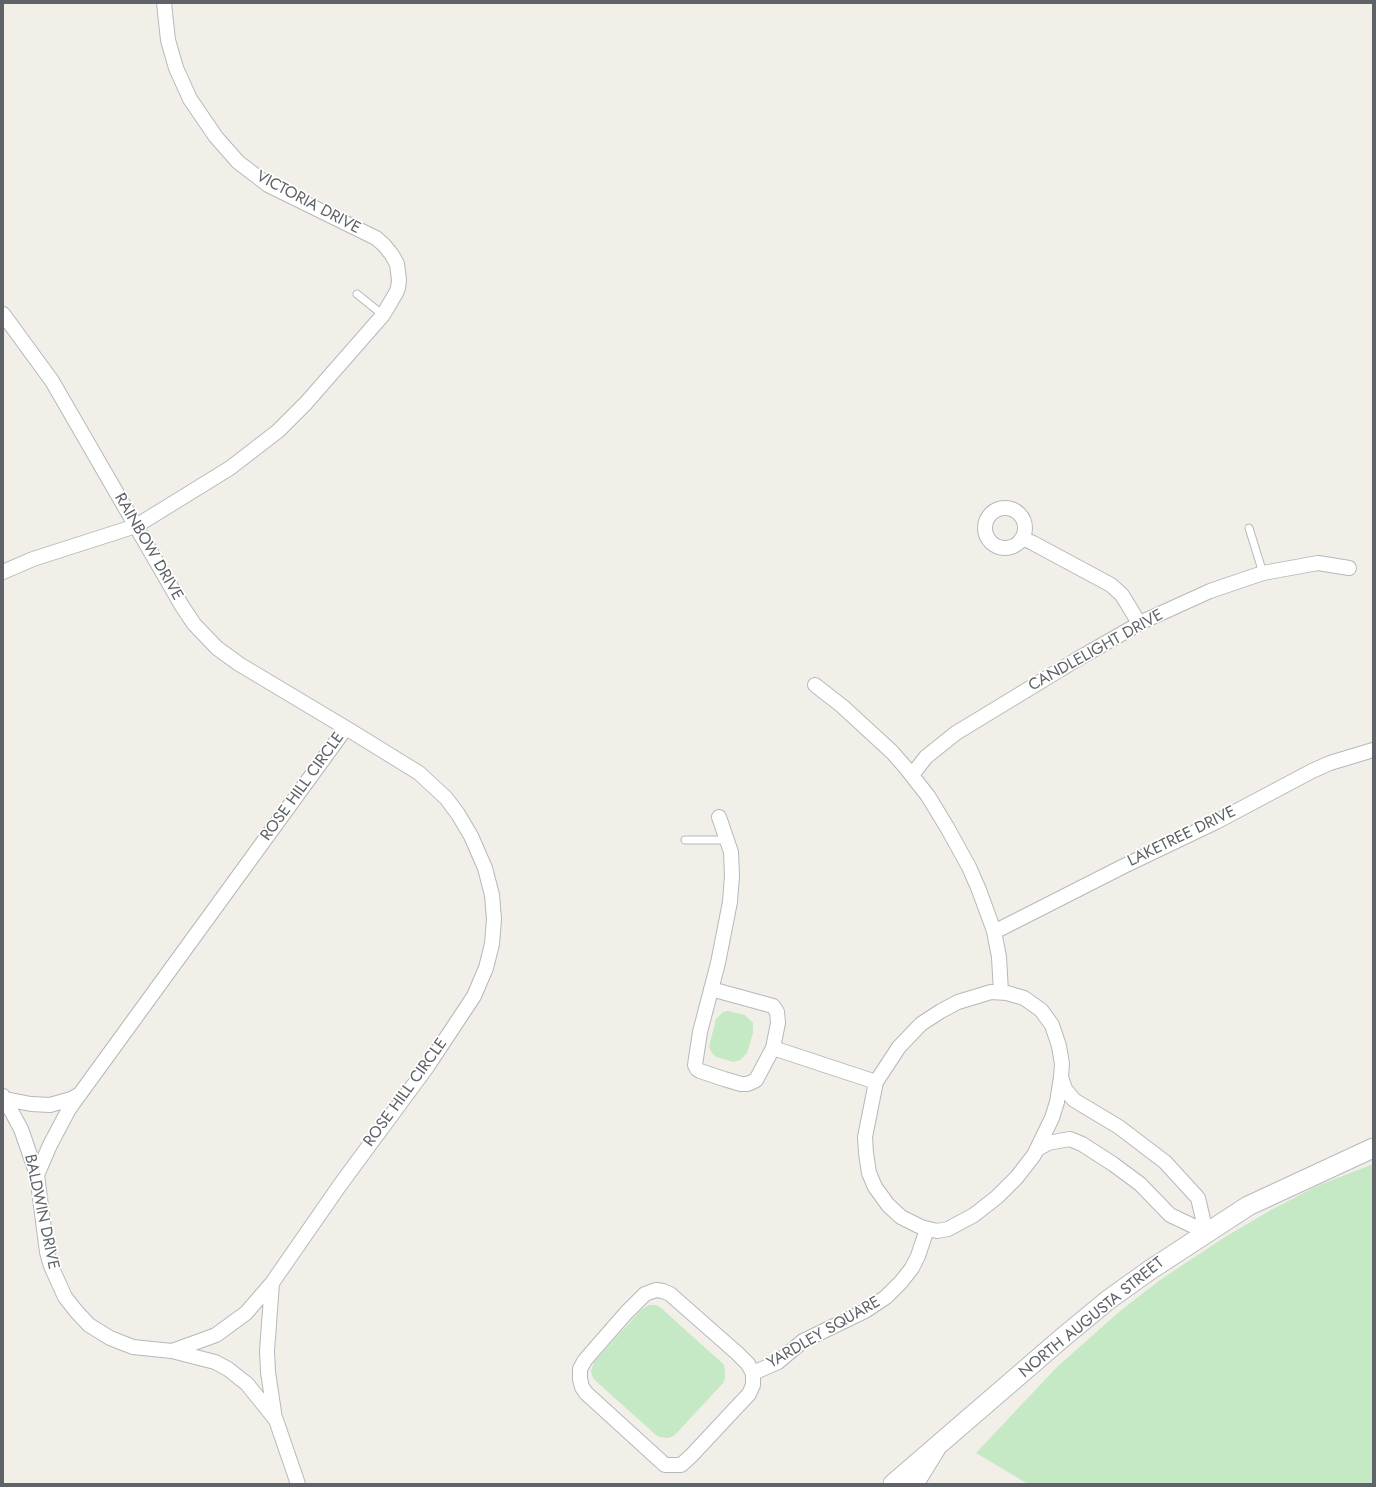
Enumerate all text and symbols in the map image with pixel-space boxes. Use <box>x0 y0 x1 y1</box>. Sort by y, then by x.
street label: VICTORIA DRIVE <box>252 167 364 239</box>
street label: RAINBOW DRIVE <box>110 490 186 604</box>
street label: CANDLELIGHT DRIVE <box>1025 606 1167 696</box>
street label: ROSE HILL CIRCLE <box>257 729 349 845</box>
street label: LAKETREE DRIVE <box>1125 803 1239 871</box>
street label: ROSE HILL CIRCLE <box>360 1035 452 1151</box>
street label: BALDWIN DRIVE <box>19 1153 63 1271</box>
street label: NORTH AUGUSTA STREET <box>1016 1254 1168 1382</box>
street label: YARDLEY SQUARE <box>764 1293 884 1373</box>

